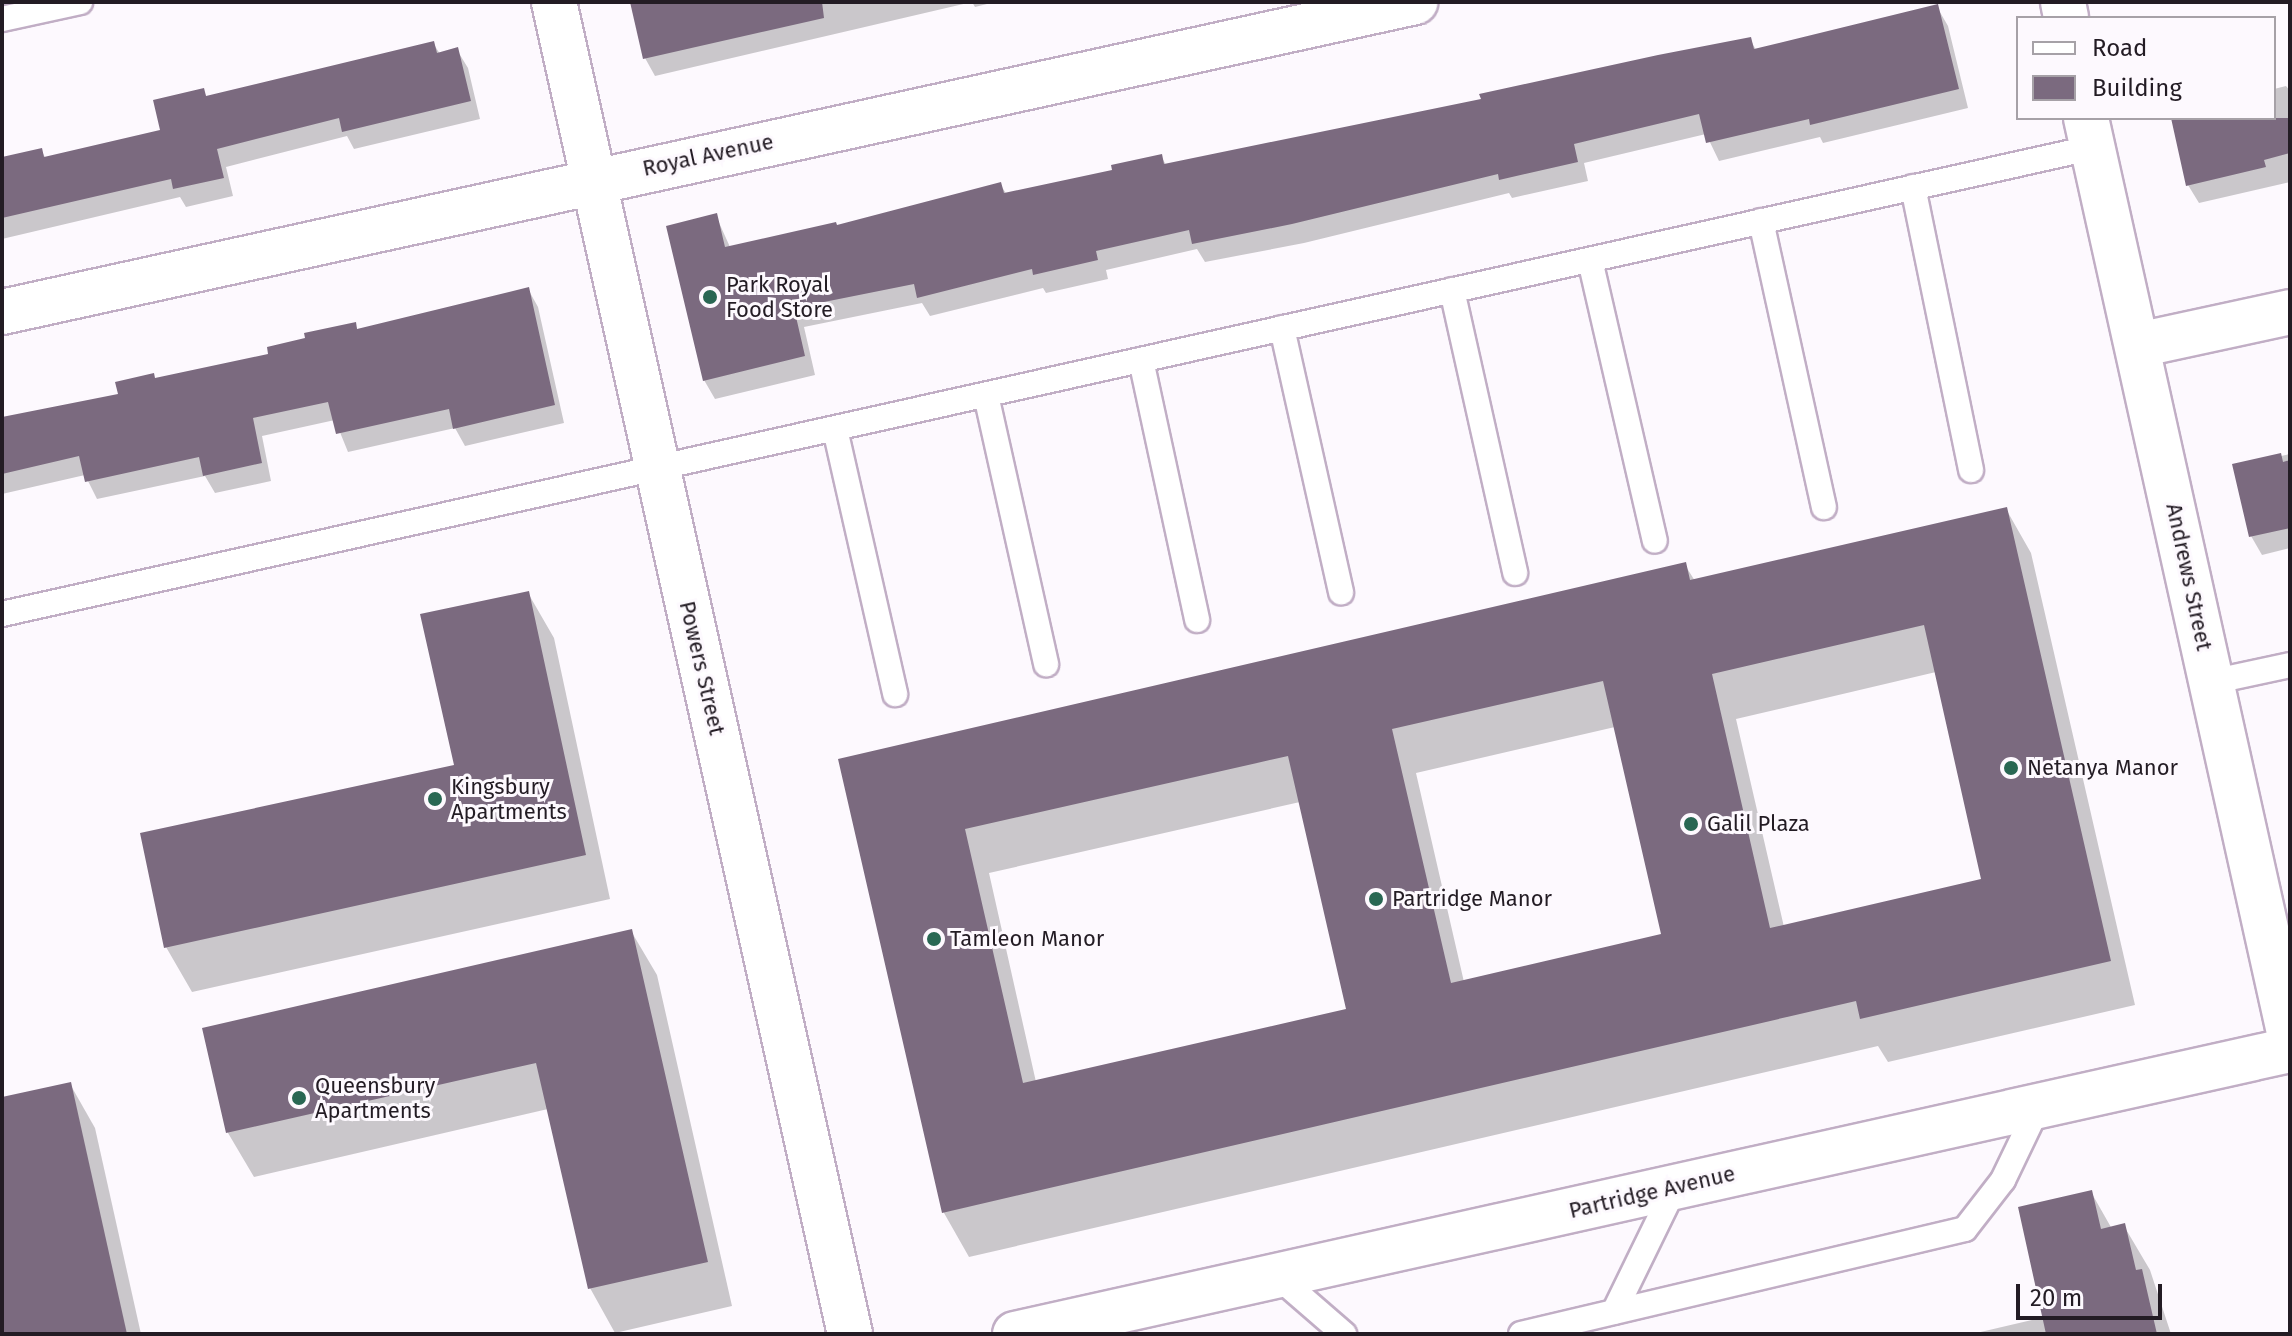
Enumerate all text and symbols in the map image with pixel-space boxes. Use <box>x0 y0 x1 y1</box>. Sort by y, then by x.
legend <box>2016 16 2276 120</box>
text: Road <box>2092 34 2147 62</box>
text: Building <box>2092 74 2182 102</box>
street label: Royal Avenue <box>640 128 776 182</box>
place label: Park Royal Food Store <box>726 271 833 322</box>
marker: Park Royal Food Store <box>701 288 719 306</box>
street label: Andrews Street <box>2160 501 2218 653</box>
street label: Powers Street <box>674 598 730 738</box>
place label: Netanya Manor <box>2027 755 2178 781</box>
marker: Netanya Manor <box>2002 759 2020 777</box>
place label: Kingsbury Apartments <box>451 773 567 824</box>
marker: Kingsbury Apartments <box>426 790 444 808</box>
place label: Galil Plaza <box>1707 811 1810 837</box>
marker: Galil Plaza <box>1682 815 1700 833</box>
place label: Partridge Manor <box>1392 886 1552 912</box>
marker: Partridge Manor <box>1367 890 1385 908</box>
place label: Tamleon Manor <box>950 926 1104 952</box>
marker: Tamleon Manor <box>925 930 943 948</box>
place label: Queensbury Apartments <box>315 1072 435 1124</box>
marker: Queensbury Apartments <box>290 1089 308 1107</box>
street label: Partridge Avenue <box>1566 1160 1738 1224</box>
scale bar <box>2020 1268 2166 1318</box>
text: 20 m <box>2030 1284 2082 1312</box>

